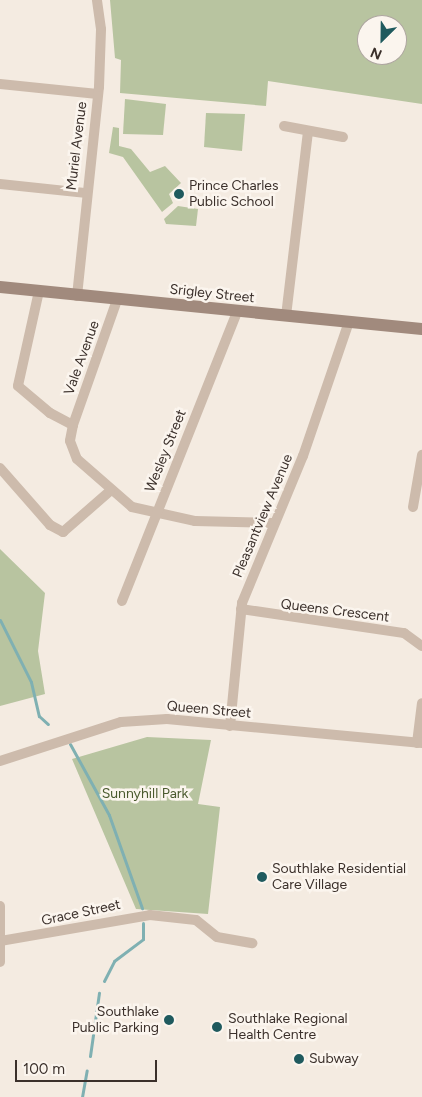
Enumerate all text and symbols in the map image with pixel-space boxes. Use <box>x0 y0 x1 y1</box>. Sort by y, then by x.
north arrow <box>357 15 407 65</box>
text: N <box>368 43 385 63</box>
street label: Muriel Avenue <box>63 101 91 191</box>
place label: Prince Charles Public School <box>189 178 279 210</box>
marker: Prince Charles Public School <box>173 188 185 200</box>
street label: Srigley Street <box>169 281 255 307</box>
street label: Vale Avenue <box>61 319 103 397</box>
street label: Wesley Street <box>142 407 190 495</box>
street label: Pleasantview Avenue <box>229 452 297 580</box>
street label: Queens Crescent <box>280 596 390 626</box>
street label: Queen Street <box>166 698 252 722</box>
park label: Sunnyhill Park <box>102 786 188 802</box>
place label: Southlake Residential Care Village <box>272 861 406 894</box>
marker: Southlake Residential Care Village <box>256 871 268 883</box>
street label: Grace Street <box>40 896 122 930</box>
place label: Southlake Public Parking <box>72 1004 159 1036</box>
place label: Southlake Regional Health Centre <box>228 1011 348 1044</box>
marker: Southlake Public Parking <box>163 1014 175 1026</box>
marker: Southlake Regional Health Centre <box>210 1020 224 1034</box>
scale bar <box>18 1050 160 1082</box>
place label: Subway <box>309 1051 359 1067</box>
marker: Subway <box>293 1053 305 1065</box>
text: 100 m <box>23 1060 65 1078</box>

